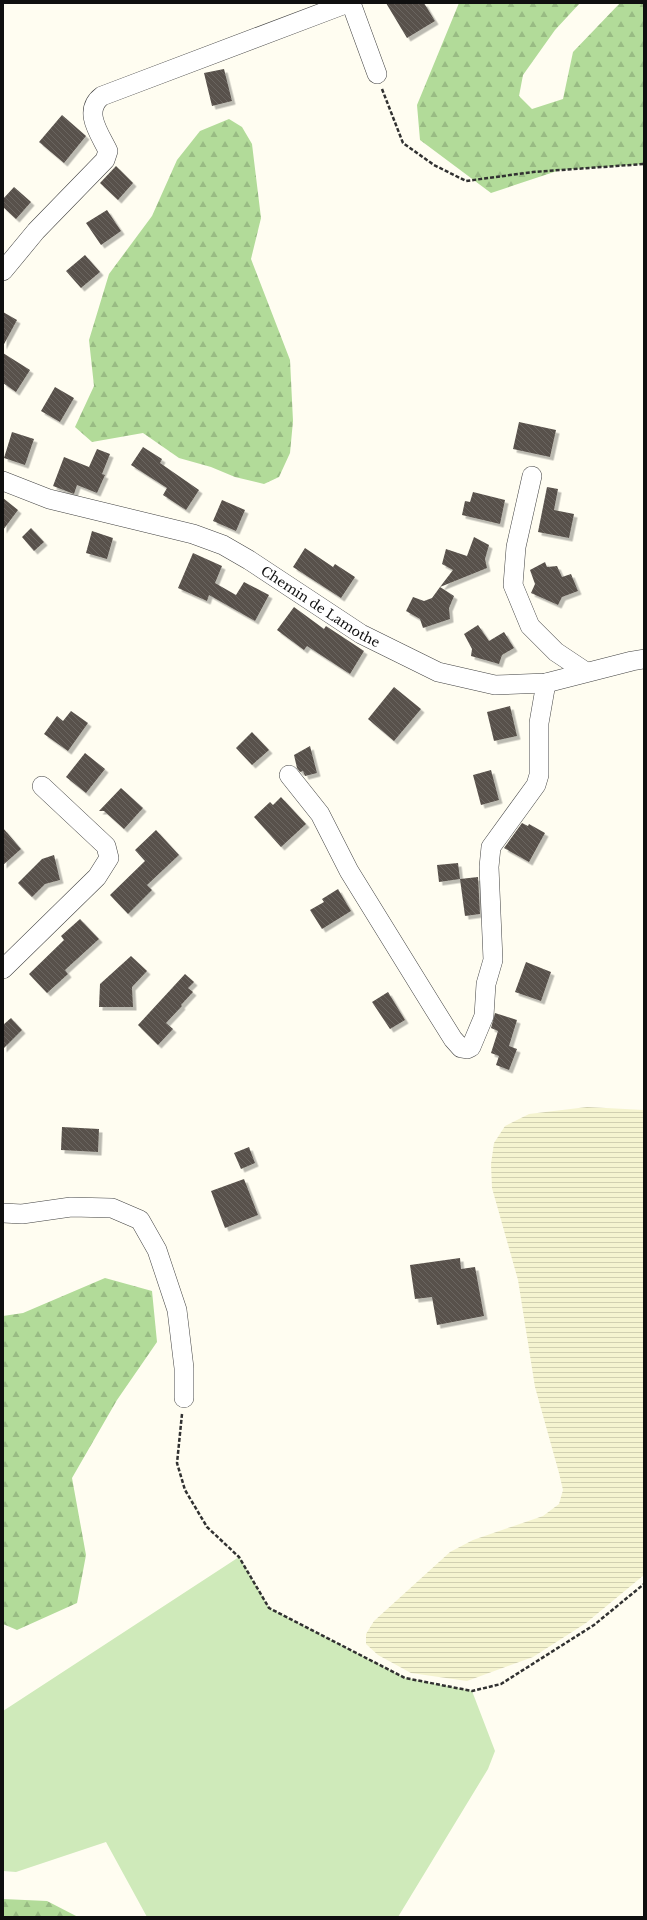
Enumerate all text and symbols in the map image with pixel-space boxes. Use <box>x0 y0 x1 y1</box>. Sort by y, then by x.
street label: Chemin de Lamothe <box>258 562 383 651</box>

